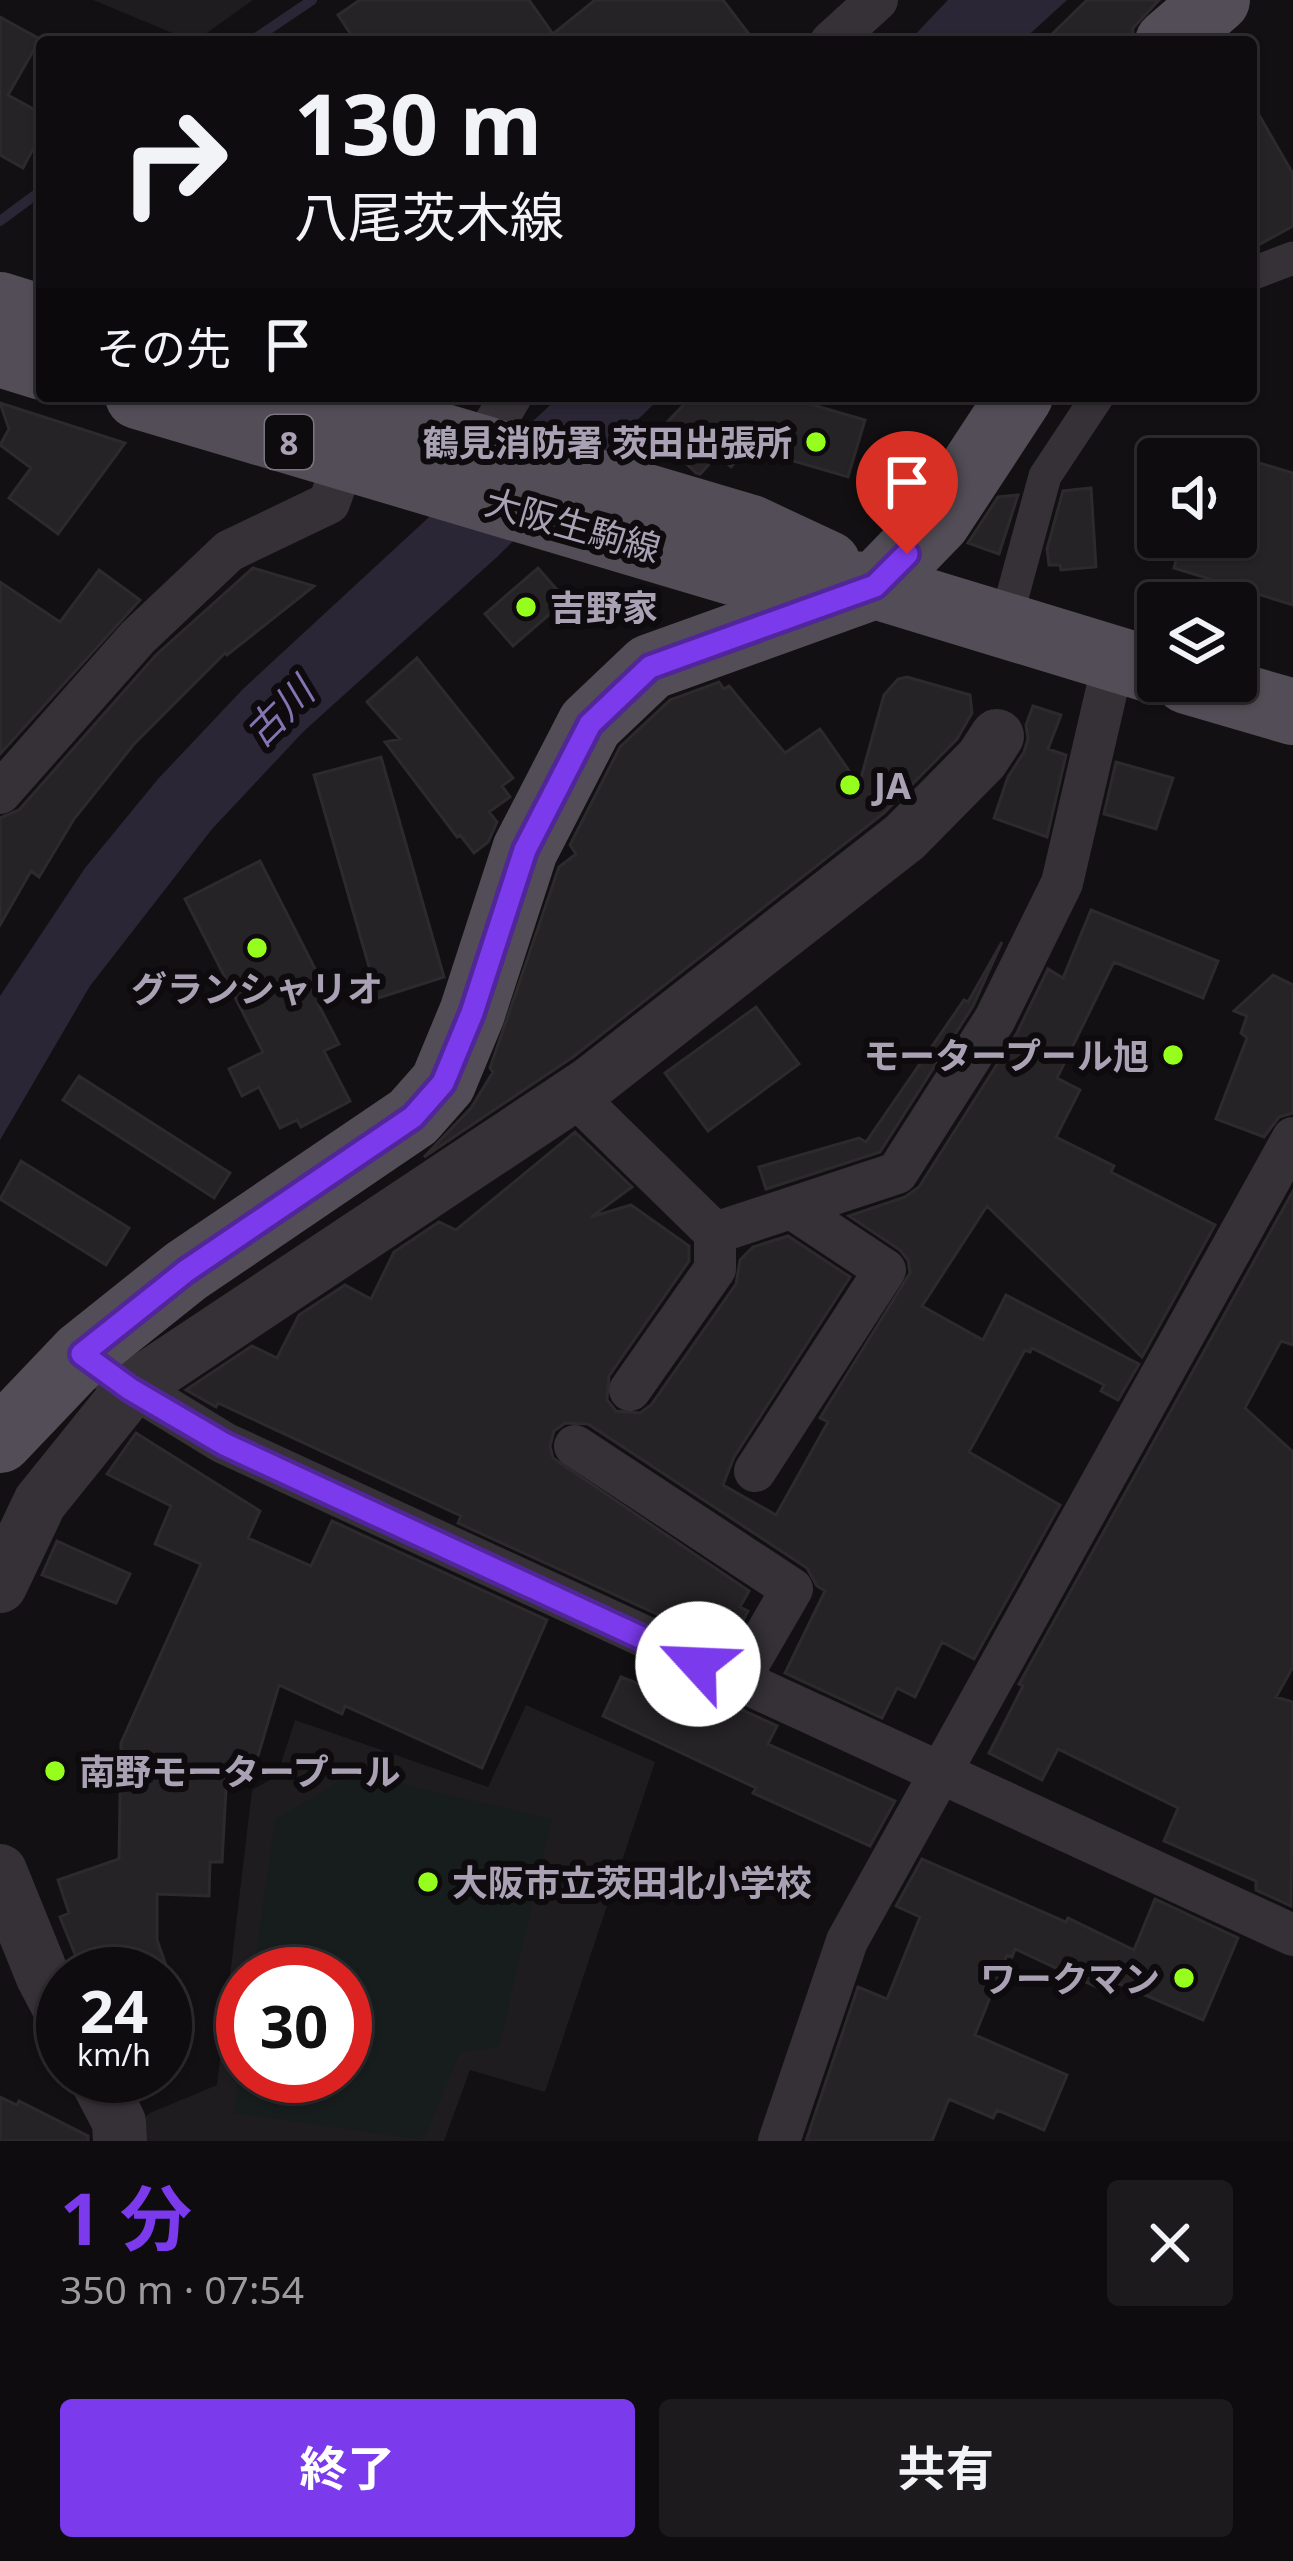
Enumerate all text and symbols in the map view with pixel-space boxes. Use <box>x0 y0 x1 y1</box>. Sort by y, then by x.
text: 130 m <box>294 65 542 180</box>
icon: right <box>96 84 252 240</box>
text: 八尾茨木線 <box>294 179 564 253</box>
icon: arrive <box>255 312 321 378</box>
text: その先 <box>96 317 231 378</box>
road number: 8 <box>265 415 313 469</box>
place label: 鶴見消防署 茨田出張所 <box>423 418 792 467</box>
marker: 鶴見消防署 茨田出張所 <box>803 429 829 455</box>
pin <box>856 431 958 554</box>
map controls <box>1137 438 1257 702</box>
button: sound <box>1137 438 1257 558</box>
icon: arrive <box>874 449 940 515</box>
street label: 大阪生駒線 <box>480 477 666 573</box>
button: layers <box>1137 582 1257 702</box>
place label: 吉野家 <box>550 583 658 632</box>
marker: 吉野家 <box>513 594 539 620</box>
water label: 古川 <box>232 662 327 757</box>
place label: JA <box>871 761 911 810</box>
marker: JA <box>837 772 863 798</box>
marker: グランシャリオ <box>244 935 270 961</box>
place label: グランシャリオ <box>131 964 383 1013</box>
place label: モータープール旭 <box>863 1031 1149 1080</box>
marker: モータープール旭 <box>1160 1042 1186 1068</box>
position arrow <box>635 1601 761 1727</box>
place label: 南野モータープール <box>79 1747 401 1796</box>
marker: 南野モータープール <box>42 1758 68 1784</box>
place label: 大阪市立茨田北小学校 <box>452 1858 812 1907</box>
marker: 大阪市立茨田北小学校 <box>415 1869 441 1895</box>
speed limit sign: 30 <box>216 1947 372 2103</box>
place label: ワークマン <box>980 1954 1160 2003</box>
marker: ワークマン <box>1171 1965 1197 1991</box>
text: 24 <box>80 1969 148 2051</box>
text: km/h <box>77 2034 151 2075</box>
text: 1 分 <box>60 2168 192 2266</box>
button: close <box>1107 2180 1233 2306</box>
text: 350 m · 07:54 <box>60 2262 304 2315</box>
button: 終了 <box>60 2399 635 2537</box>
button: 共有 <box>659 2399 1233 2537</box>

